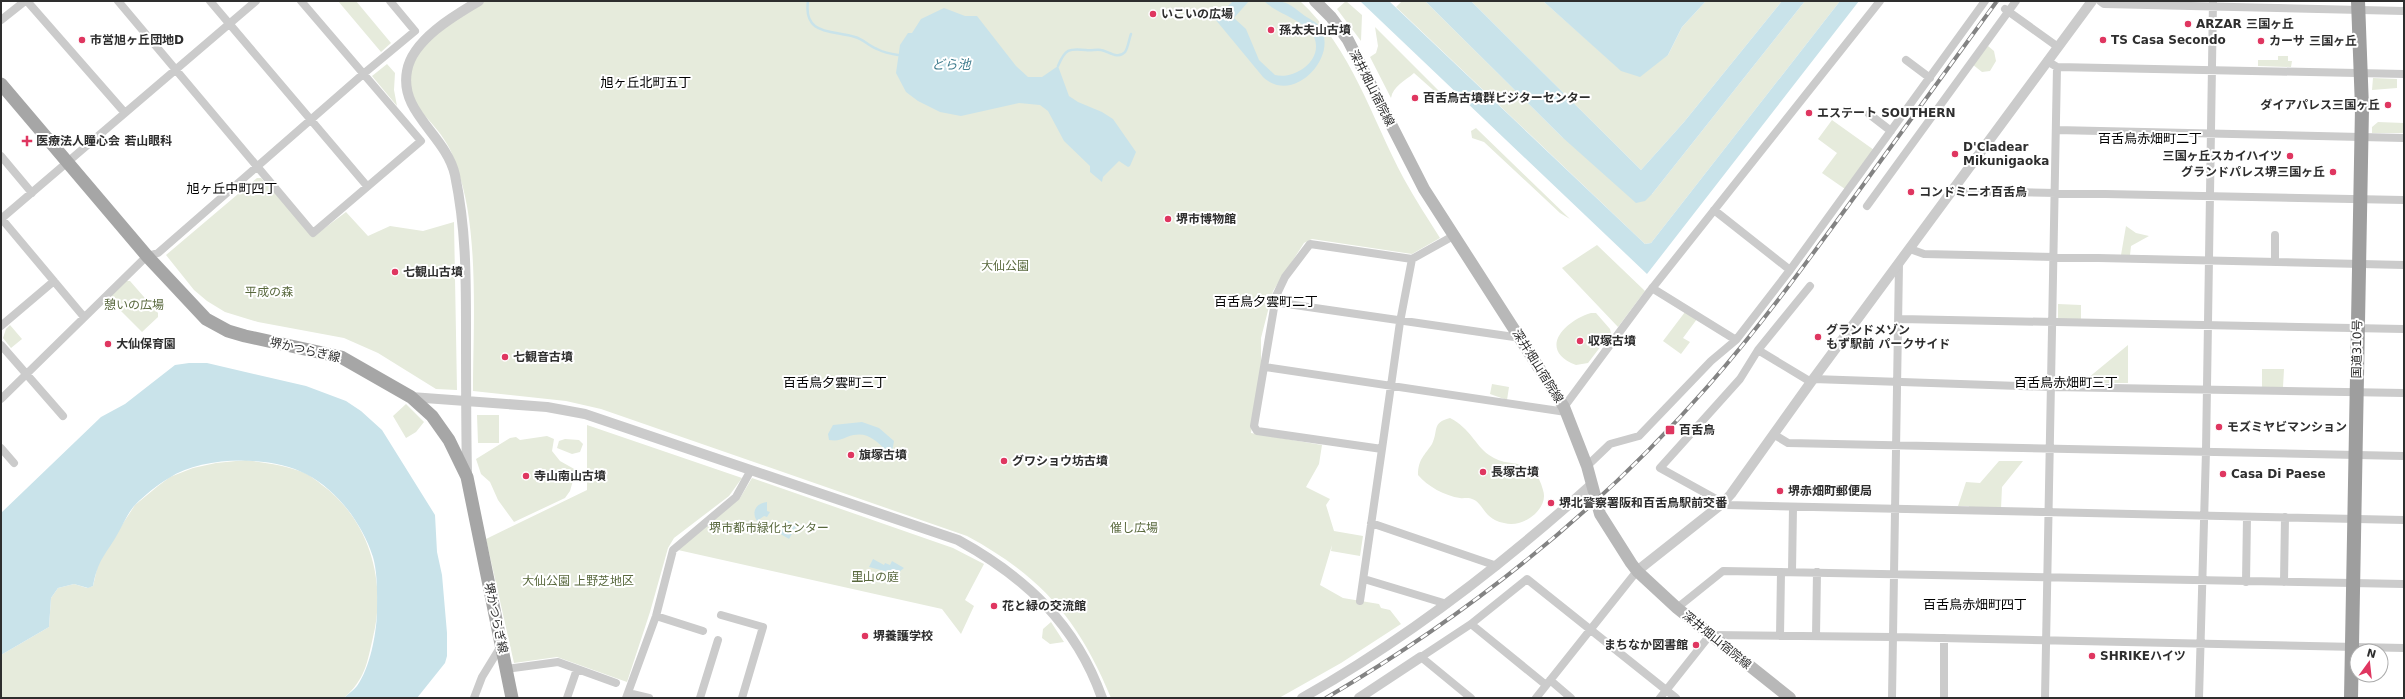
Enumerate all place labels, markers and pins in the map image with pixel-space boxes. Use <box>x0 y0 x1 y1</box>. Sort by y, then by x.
place label: いこいの広場 <box>1161 7 1233 21</box>
marker: いこいの広場 <box>1148 9 1158 19</box>
place label: ARZAR 三国ヶ丘 <box>2196 17 2294 31</box>
marker: ARZAR 三国ヶ丘 <box>2183 19 2193 29</box>
place label: 孫太夫山古墳 <box>1279 23 1351 37</box>
marker: 孫太夫山古墳 <box>1266 25 1276 35</box>
place label: 市営旭ヶ丘団地D <box>90 33 184 47</box>
place label: TS Casa Secondo <box>2111 33 2226 47</box>
place label: カーサ 三国ヶ丘 <box>2269 34 2357 48</box>
marker: 市営旭ヶ丘団地D <box>77 35 87 45</box>
marker: TS Casa Secondo <box>2098 35 2108 45</box>
marker: カーサ 三国ヶ丘 <box>2256 36 2266 46</box>
place label: 百舌鳥古墳群ビジターセンター <box>1423 91 1591 105</box>
marker: 百舌鳥古墳群ビジターセンター <box>1410 93 1420 103</box>
place label: ダイアパレス三国ヶ丘 <box>2260 98 2380 112</box>
marker: ダイアパレス三国ヶ丘 <box>2383 100 2393 110</box>
place label: エステート SOUTHERN <box>1817 106 1955 120</box>
marker: エステート SOUTHERN <box>1804 108 1814 118</box>
place label: 医療法人瞳心会 若山眼科 <box>36 134 172 148</box>
marker: 医療法人瞳心会 若山眼科 <box>21 135 33 147</box>
place label: D'Cladear Mikunigaoka <box>1963 140 2049 168</box>
marker: D'Cladear Mikunigaoka <box>1950 149 1960 159</box>
place label: 三国ヶ丘スカイハイツ <box>2162 149 2282 163</box>
marker: 三国ヶ丘スカイハイツ <box>2285 151 2295 161</box>
place label: グランドパレス堺三国ヶ丘 <box>2181 165 2325 179</box>
marker: グランドパレス堺三国ヶ丘 <box>2328 167 2338 177</box>
place label: コンドミニオ百舌鳥 <box>1919 185 2027 199</box>
marker: コンドミニオ百舌鳥 <box>1906 187 1916 197</box>
place label: 堺市博物館 <box>1176 212 1236 226</box>
marker: 堺市博物館 <box>1163 214 1173 224</box>
place label: 七観山古墳 <box>403 265 463 279</box>
marker: 七観山古墳 <box>390 267 400 277</box>
place label: グランドメゾン もず駅前 パークサイド <box>1826 323 1950 351</box>
marker: グランドメゾン もず駅前 パークサイド <box>1813 332 1823 342</box>
place label: 収塚古墳 <box>1588 334 1636 348</box>
marker: 収塚古墳 <box>1575 336 1585 346</box>
place label: 大仙保育園 <box>116 337 176 351</box>
marker: 大仙保育園 <box>103 339 113 349</box>
place label: 七観音古墳 <box>513 350 573 364</box>
marker: 七観音古墳 <box>500 352 510 362</box>
place label: モズミヤビマンション <box>2227 420 2347 434</box>
marker: モズミヤビマンション <box>2214 422 2224 432</box>
place label: 百舌鳥 <box>1679 423 1715 437</box>
marker: 百舌鳥 <box>1664 424 1676 436</box>
place label: 旗塚古墳 <box>859 448 907 462</box>
marker: 旗塚古墳 <box>846 450 856 460</box>
place label: グワショウ坊古墳 <box>1012 454 1108 468</box>
marker: グワショウ坊古墳 <box>999 456 1009 466</box>
place label: 長塚古墳 <box>1491 465 1539 479</box>
marker: 長塚古墳 <box>1478 467 1488 477</box>
place label: Casa Di Paese <box>2231 467 2326 481</box>
place label: 寺山南山古墳 <box>534 469 606 483</box>
marker: Casa Di Paese <box>2218 469 2228 479</box>
marker: 寺山南山古墳 <box>521 471 531 481</box>
place label: 堺赤畑町郵便局 <box>1788 484 1872 498</box>
marker: 堺赤畑町郵便局 <box>1775 486 1785 496</box>
place label: 堺北警察署阪和百舌鳥駅前交番 <box>1559 496 1728 510</box>
marker: 堺北警察署阪和百舌鳥駅前交番 <box>1546 498 1556 508</box>
place label: 花と緑の交流館 <box>1002 599 1086 613</box>
marker: 花と緑の交流館 <box>989 601 999 611</box>
place label: 堺養護学校 <box>873 629 933 643</box>
marker: 堺養護学校 <box>860 631 870 641</box>
place label: まちなか図書館 <box>1604 638 1688 652</box>
marker: まちなか図書館 <box>1691 640 1701 650</box>
place label: SHRIKEハイツ <box>2100 649 2186 663</box>
marker: SHRIKEハイツ <box>2087 651 2097 661</box>

